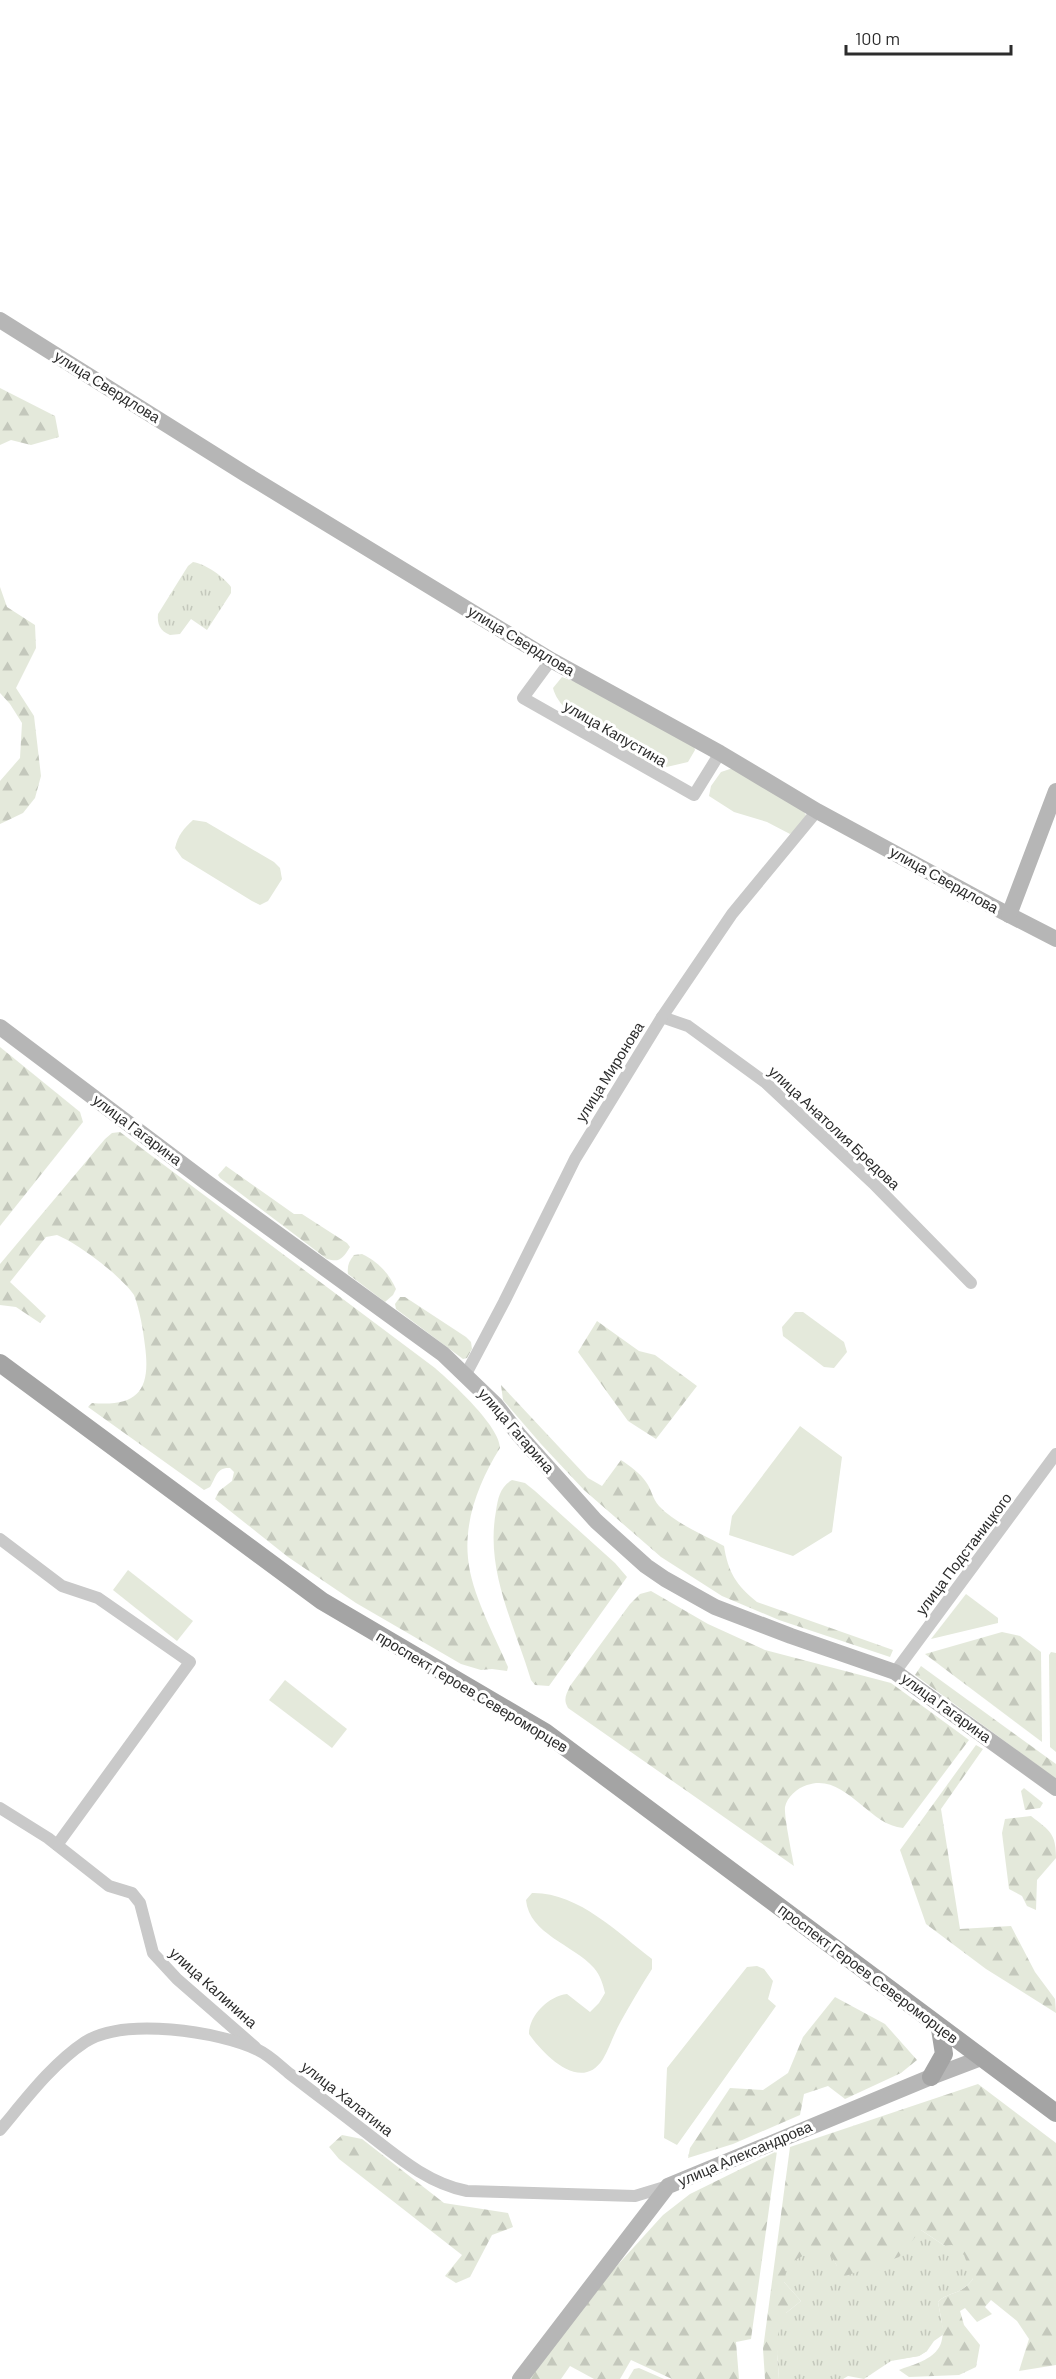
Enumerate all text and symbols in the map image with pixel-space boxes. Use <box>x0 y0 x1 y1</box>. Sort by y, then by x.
scale bar <box>846 18 1011 56</box>
text: 100 m <box>855 27 900 49</box>
street label: улица Свердлова <box>51 346 164 426</box>
street label: улица Свердлова <box>465 601 579 679</box>
street label: улица Капустина <box>561 696 671 770</box>
street label: улица Свердлова <box>887 842 1002 917</box>
street label: улица Миронова <box>571 1018 647 1125</box>
street label: улица Анатолия Бредова <box>765 1062 905 1193</box>
street label: улица Гагарина <box>90 1090 186 1169</box>
street label: улица Гагарина <box>475 1384 559 1477</box>
street label: улица Подстаницкого <box>911 1489 1015 1618</box>
street label: проспект Героев Североморцев <box>373 1627 572 1756</box>
street label: улица Гагарина <box>898 1669 996 1746</box>
street label: проспект Героев Североморцев <box>775 1900 962 2047</box>
street label: улица Калинина <box>166 1943 262 2032</box>
street label: улица Халатина <box>298 2057 397 2140</box>
street label: улица Александрова <box>675 2116 815 2189</box>

